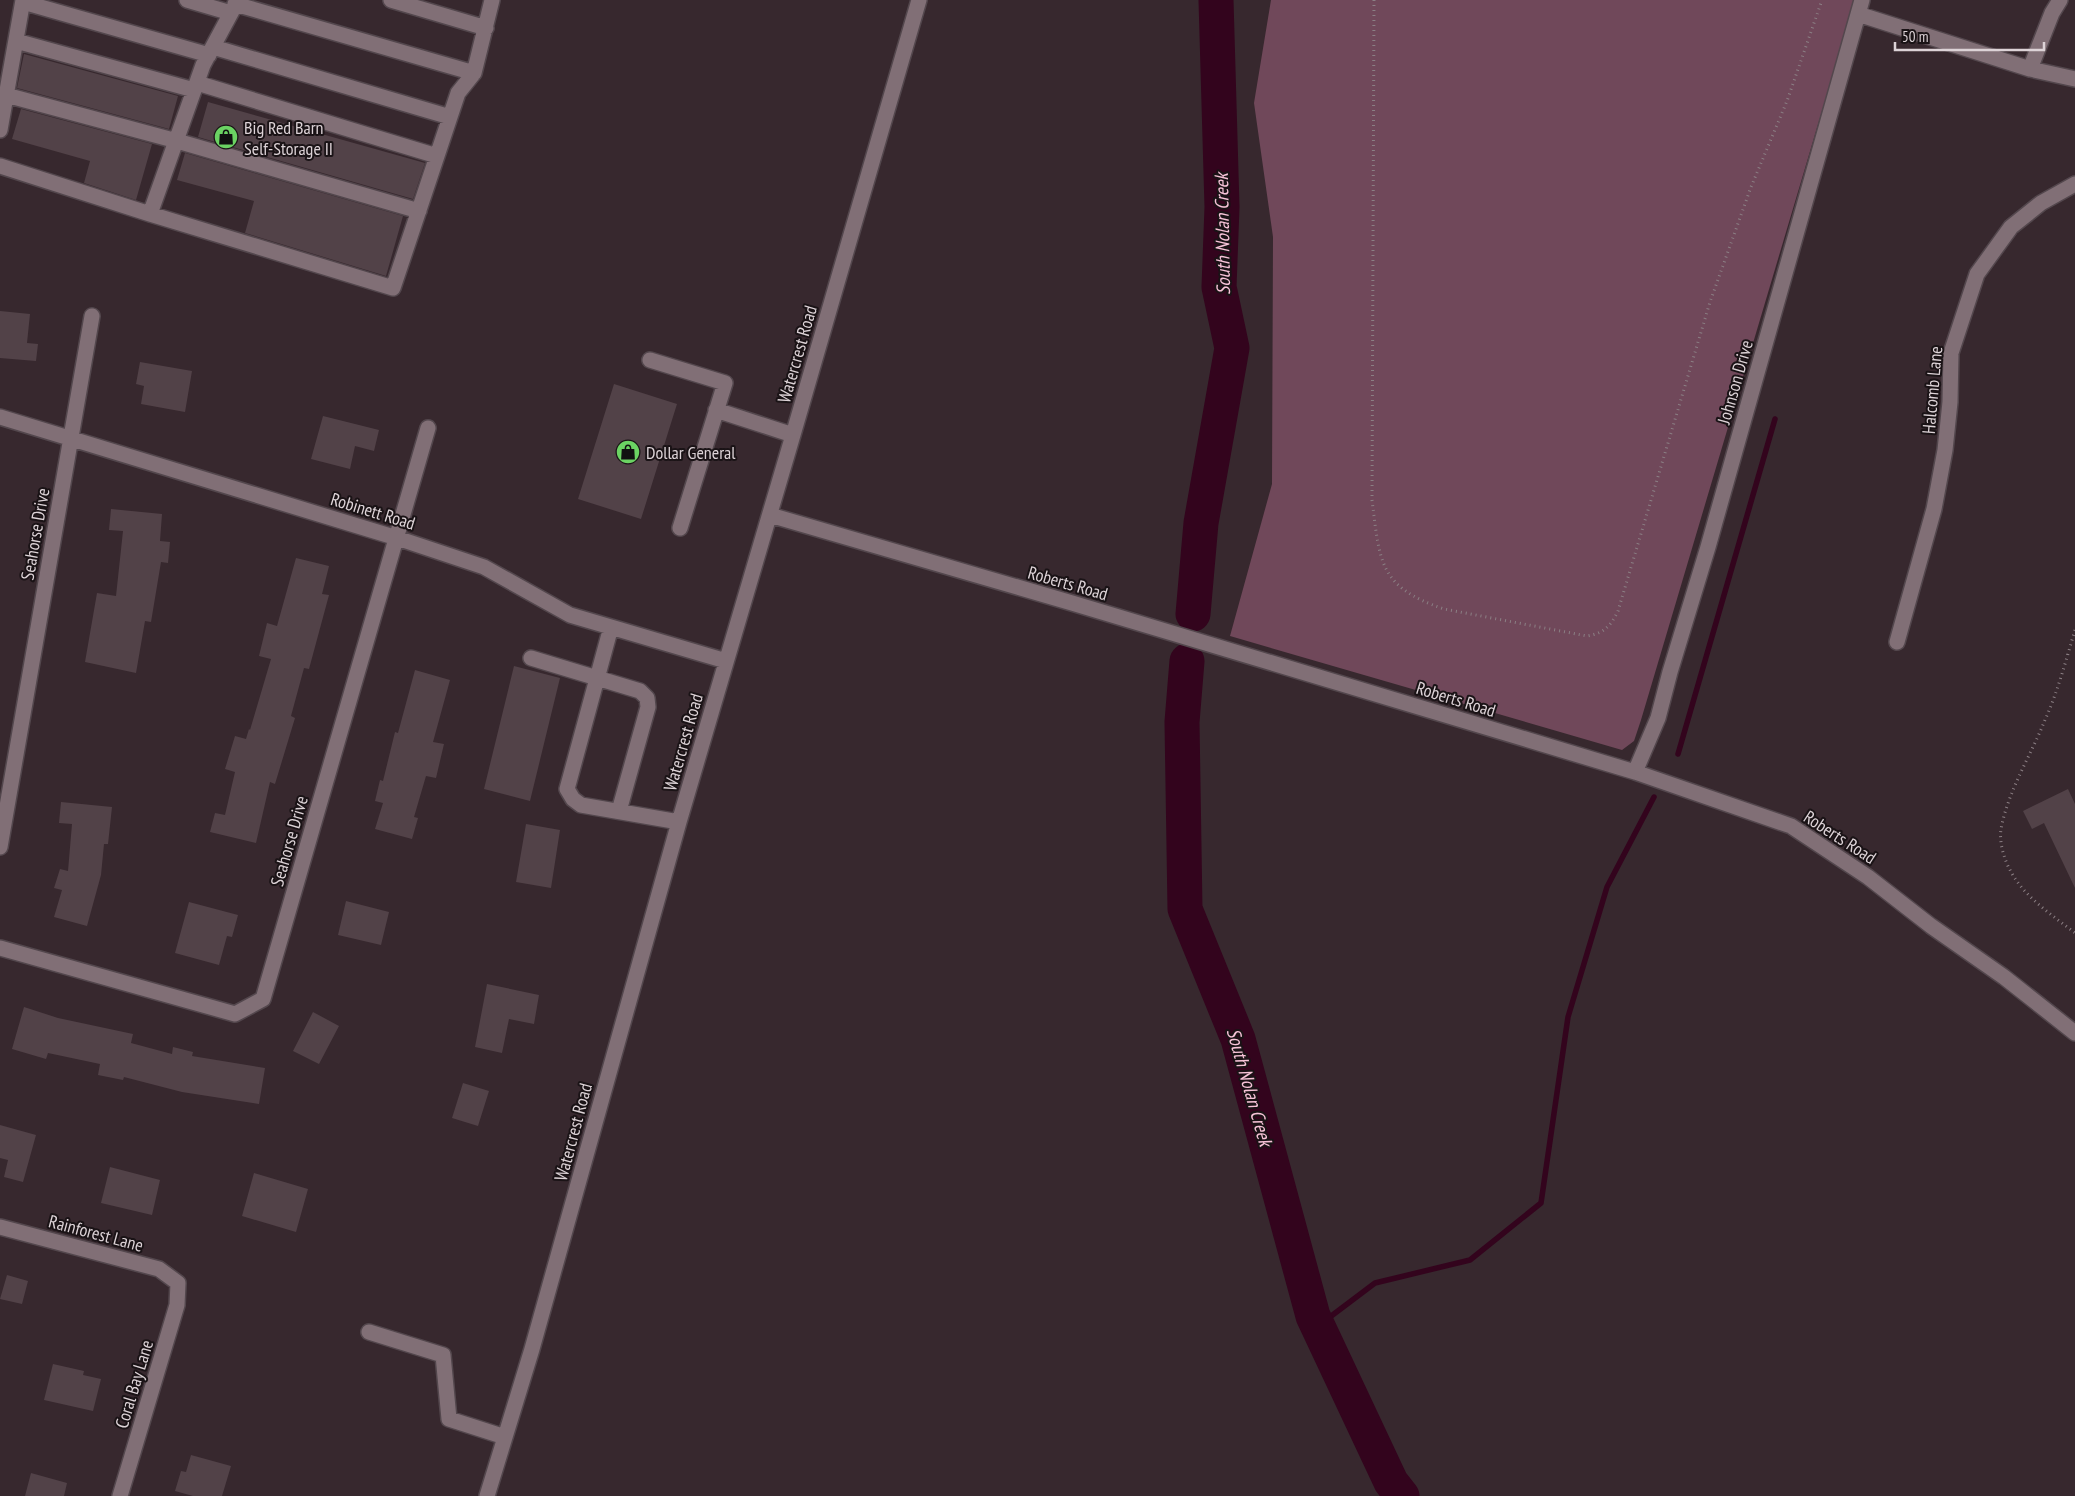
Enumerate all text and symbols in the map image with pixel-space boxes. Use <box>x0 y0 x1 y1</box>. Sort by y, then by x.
scale bar <box>1895 20 2044 52</box>
text: 50 m <box>1902 27 1928 46</box>
place label: Big Red Barn Self-Storage II <box>244 116 333 160</box>
shop icon: Big Red Barn Self-Storage II <box>213 124 239 150</box>
water label: South Nolan Creek <box>1209 170 1235 295</box>
street label: Watercrest Road <box>772 303 822 405</box>
street label: Johnson Drive <box>1712 337 1758 428</box>
street label: Halcomb Lane <box>1917 345 1947 435</box>
shop icon: Dollar General <box>615 439 641 465</box>
place label: Dollar General <box>646 441 736 464</box>
street label: Seahorse Drive <box>16 486 54 582</box>
street label: Robinett Road <box>328 487 418 535</box>
street label: Roberts Road <box>1025 561 1111 605</box>
street label: Roberts Road <box>1413 676 1499 722</box>
street label: Watercrest Road <box>658 691 708 793</box>
street label: Seahorse Drive <box>265 793 313 889</box>
street label: Roberts Road <box>1799 805 1881 869</box>
water label: South Nolan Creek <box>1222 1025 1279 1151</box>
street label: Watercrest Road <box>549 1081 597 1183</box>
street label: Rainforest Lane <box>46 1209 146 1257</box>
street label: Coral Bay Lane <box>110 1337 158 1431</box>

